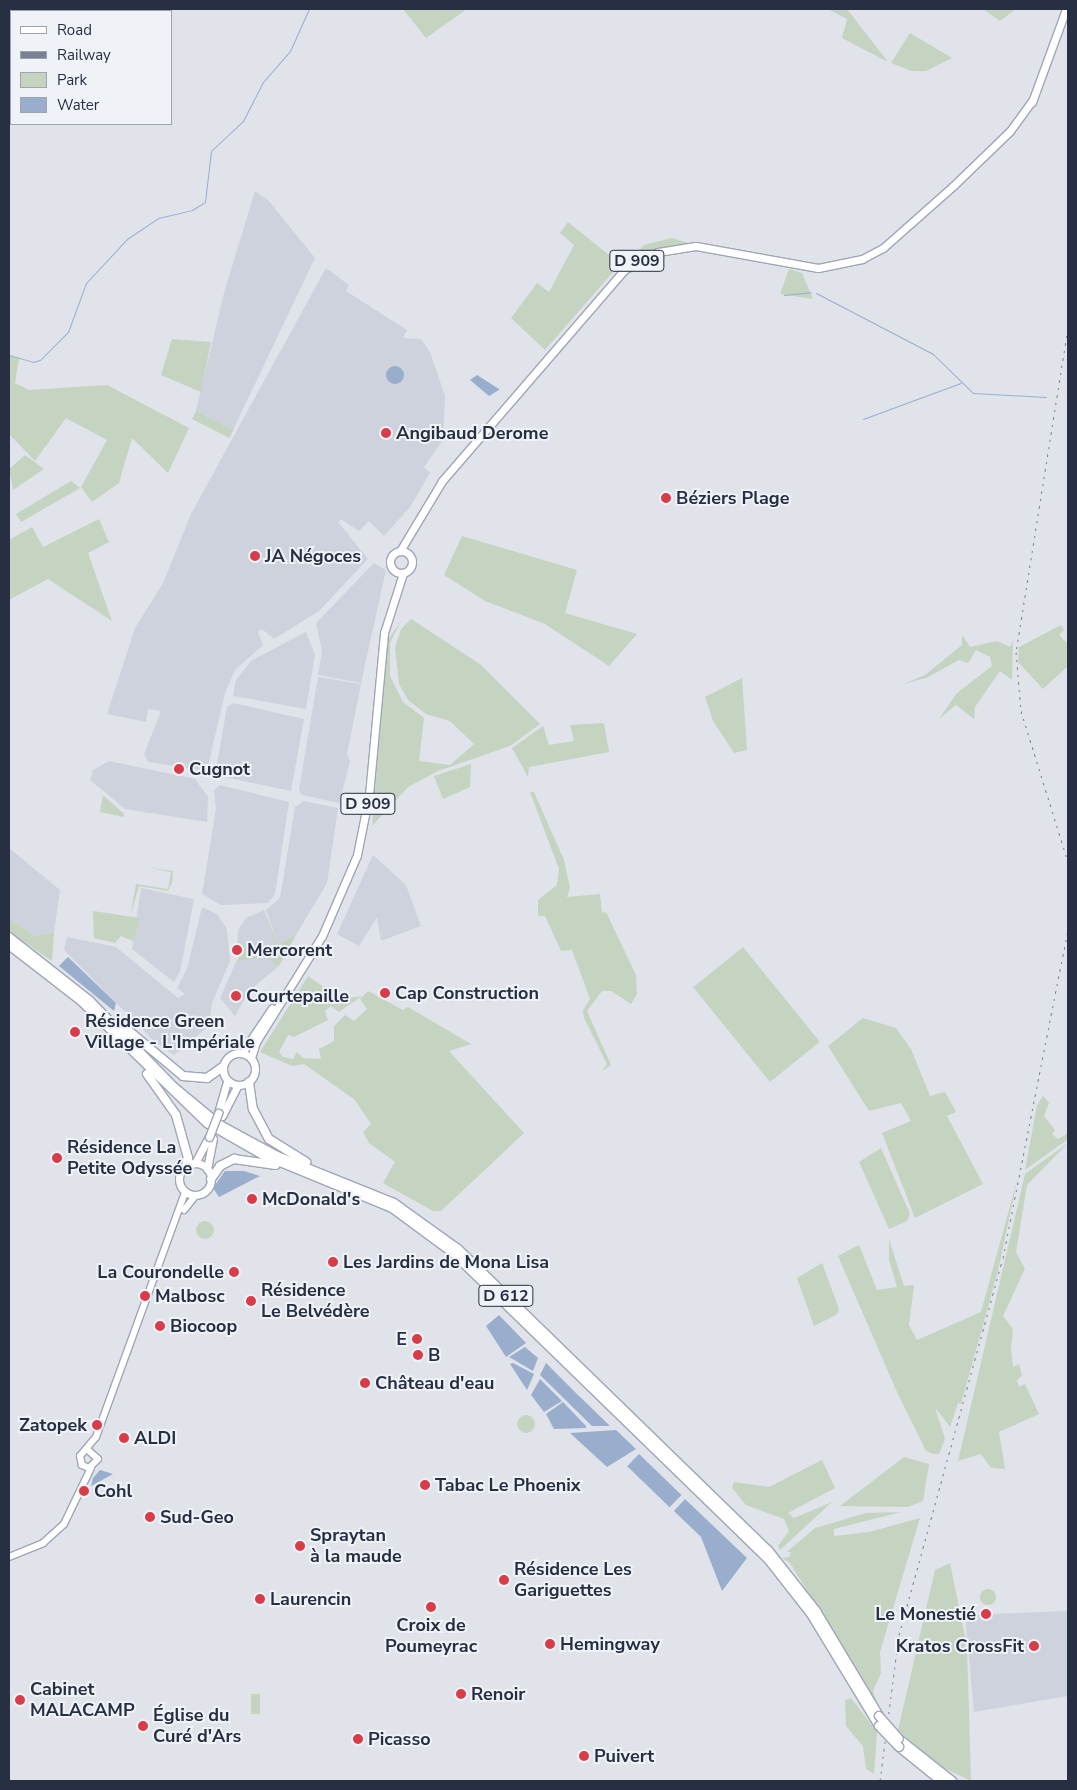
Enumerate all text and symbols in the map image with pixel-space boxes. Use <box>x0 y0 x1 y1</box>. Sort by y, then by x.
legend <box>10 10 172 125</box>
text: Road <box>57 20 92 40</box>
text: Railway <box>57 45 111 65</box>
text: Park <box>57 70 87 90</box>
text: Water <box>57 95 99 115</box>
road number: D 909 <box>608 248 666 274</box>
place label: Angibaud Derome <box>396 422 548 444</box>
marker: Angibaud Derome <box>380 427 392 439</box>
place label: Béziers Plage <box>676 487 789 509</box>
marker: Béziers Plage <box>660 492 672 504</box>
place label: JA Négoces <box>265 545 361 567</box>
marker: JA Négoces <box>249 550 261 562</box>
place label: Cugnot <box>189 758 250 780</box>
marker: Cugnot <box>173 763 185 775</box>
road number: D 909 <box>339 791 397 818</box>
place label: Mercorent <box>247 939 332 961</box>
marker: Mercorent <box>231 944 243 956</box>
place label: Cap Construction <box>395 982 539 1004</box>
place label: Courtepaille <box>246 985 349 1007</box>
marker: Cap Construction <box>379 987 391 999</box>
marker: Courtepaille <box>230 990 242 1002</box>
place label: Résidence Green Village - L'Impériale <box>85 1011 255 1054</box>
marker: Résidence Green Village - L'Impériale <box>69 1026 81 1038</box>
place label: Résidence La Petite Odyssée <box>67 1137 192 1180</box>
marker: Résidence La Petite Odyssée <box>51 1152 63 1164</box>
place label: McDonald's <box>262 1188 360 1210</box>
marker: McDonald's <box>246 1193 258 1205</box>
place label: Les Jardins de Mona Lisa <box>343 1251 549 1273</box>
marker: Les Jardins de Mona Lisa <box>327 1256 339 1268</box>
place label: La Courondelle <box>97 1261 224 1283</box>
marker: La Courondelle <box>228 1266 240 1278</box>
place label: Résidence Le Belvédère <box>261 1280 370 1322</box>
road number: D 612 <box>477 1282 535 1310</box>
place label: Malbosc <box>155 1285 225 1307</box>
marker: Malbosc <box>139 1290 151 1302</box>
marker: Résidence Le Belvédère <box>245 1295 257 1307</box>
place label: Biocoop <box>170 1315 237 1337</box>
marker: Biocoop <box>154 1320 166 1332</box>
place label: E <box>396 1328 407 1350</box>
marker: E <box>411 1333 423 1345</box>
place label: B <box>428 1344 440 1366</box>
marker: B <box>412 1349 424 1361</box>
place label: Château d'eau <box>375 1372 494 1394</box>
marker: Château d'eau <box>359 1377 371 1389</box>
place label: Zatopek <box>19 1414 87 1436</box>
marker: Zatopek <box>91 1419 103 1431</box>
place label: ALDI <box>134 1427 176 1449</box>
marker: ALDI <box>118 1432 130 1444</box>
place label: Tabac Le Phoenix <box>435 1474 581 1496</box>
marker: Tabac Le Phoenix <box>419 1479 431 1491</box>
place label: Cohl <box>94 1480 132 1502</box>
marker: Cohl <box>78 1485 90 1497</box>
place label: Sud-Geo <box>160 1506 234 1528</box>
marker: Sud-Geo <box>144 1511 156 1523</box>
place label: Spraytan à la maude <box>310 1525 402 1568</box>
marker: Spraytan à la maude <box>294 1540 306 1552</box>
place label: Résidence Les Gariguettes <box>514 1559 632 1602</box>
marker: Résidence Les Gariguettes <box>498 1574 510 1586</box>
place label: Laurencin <box>270 1588 351 1610</box>
marker: Laurencin <box>254 1593 266 1605</box>
marker: Croix de Poumeyrac <box>425 1601 437 1613</box>
place label: Le Monestié <box>875 1603 976 1625</box>
marker: Le Monestié <box>980 1608 992 1620</box>
place label: Croix de Poumeyrac <box>385 1615 477 1658</box>
place label: Hemingway <box>560 1633 660 1655</box>
place label: Kratos CrossFit <box>896 1635 1024 1657</box>
marker: Hemingway <box>544 1638 556 1650</box>
marker: Kratos CrossFit <box>1028 1640 1040 1652</box>
place label: Cabinet MALACAMP <box>30 1679 135 1722</box>
place label: Renoir <box>471 1683 525 1705</box>
marker: Renoir <box>455 1688 467 1700</box>
marker: Cabinet MALACAMP <box>14 1694 26 1706</box>
place label: Église du Curé d'Ars <box>153 1705 241 1748</box>
marker: Église du Curé d'Ars <box>137 1720 149 1732</box>
place label: Picasso <box>368 1728 431 1750</box>
marker: Picasso <box>352 1733 364 1745</box>
place label: Puivert <box>594 1745 654 1767</box>
marker: Puivert <box>578 1750 590 1762</box>

